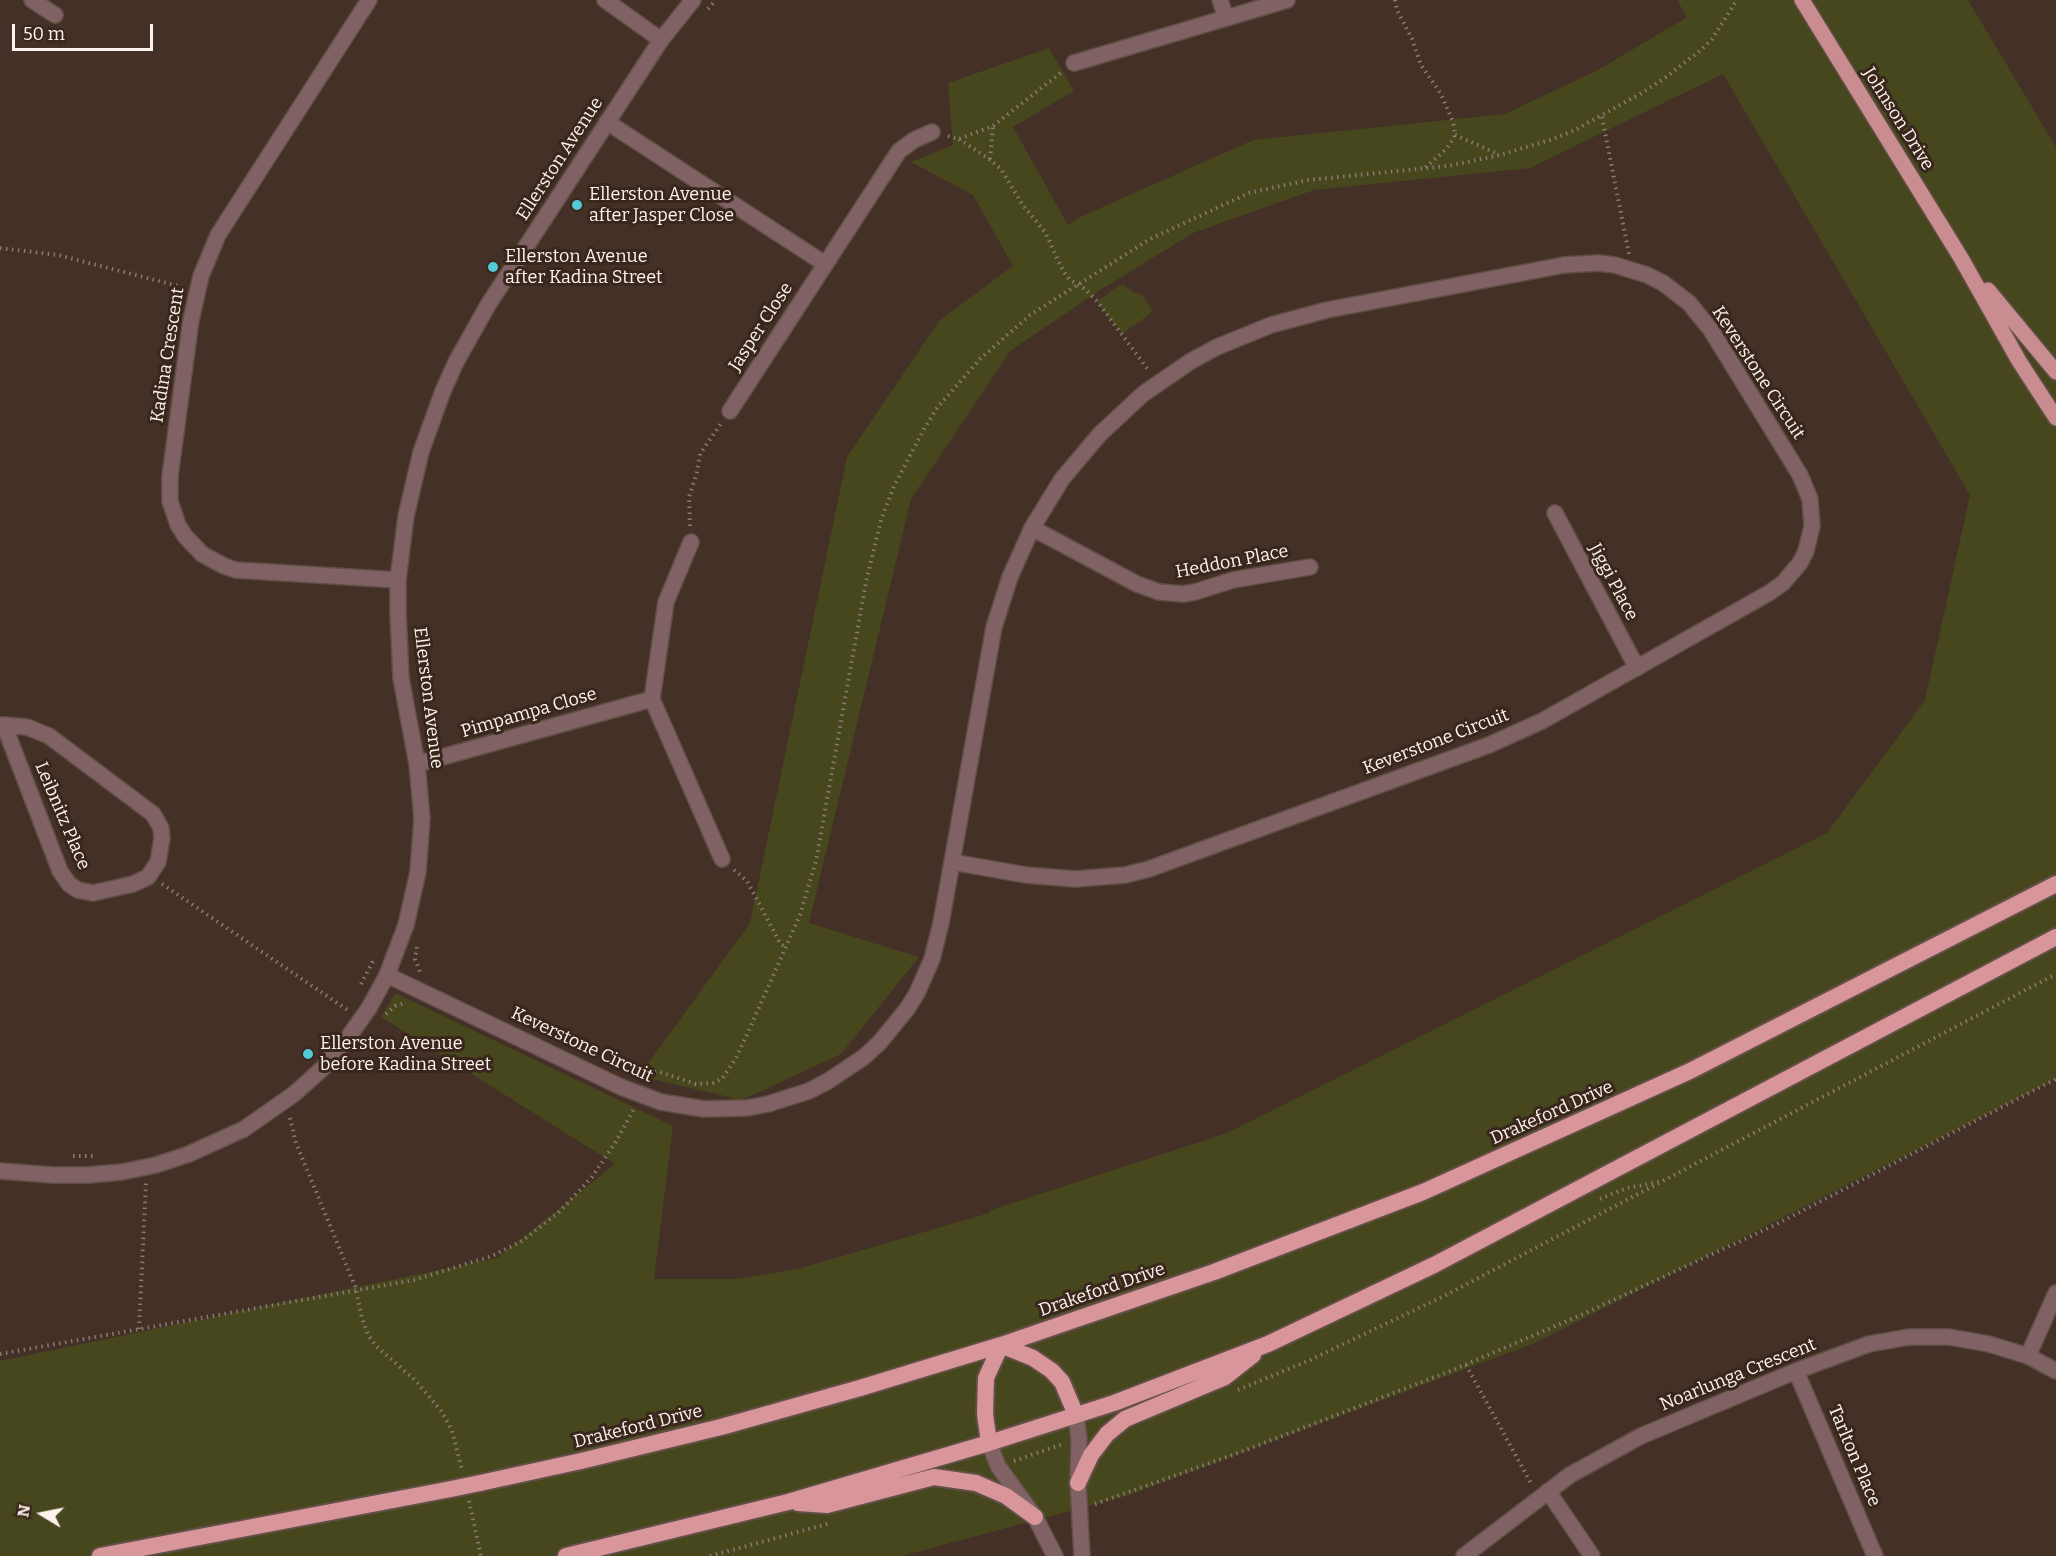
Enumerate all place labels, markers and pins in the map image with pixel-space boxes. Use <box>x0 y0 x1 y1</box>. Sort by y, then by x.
place label: Ellerston Avenue after Jasper Close <box>589 184 734 226</box>
marker: Ellerston Avenue after Jasper Close <box>570 198 584 212</box>
place label: Ellerston Avenue after Kadina Street <box>505 246 662 288</box>
marker: Ellerston Avenue after Kadina Street <box>486 260 500 274</box>
place label: Ellerston Avenue before Kadina Street <box>320 1033 491 1076</box>
marker: Ellerston Avenue before Kadina Street <box>301 1047 315 1061</box>

